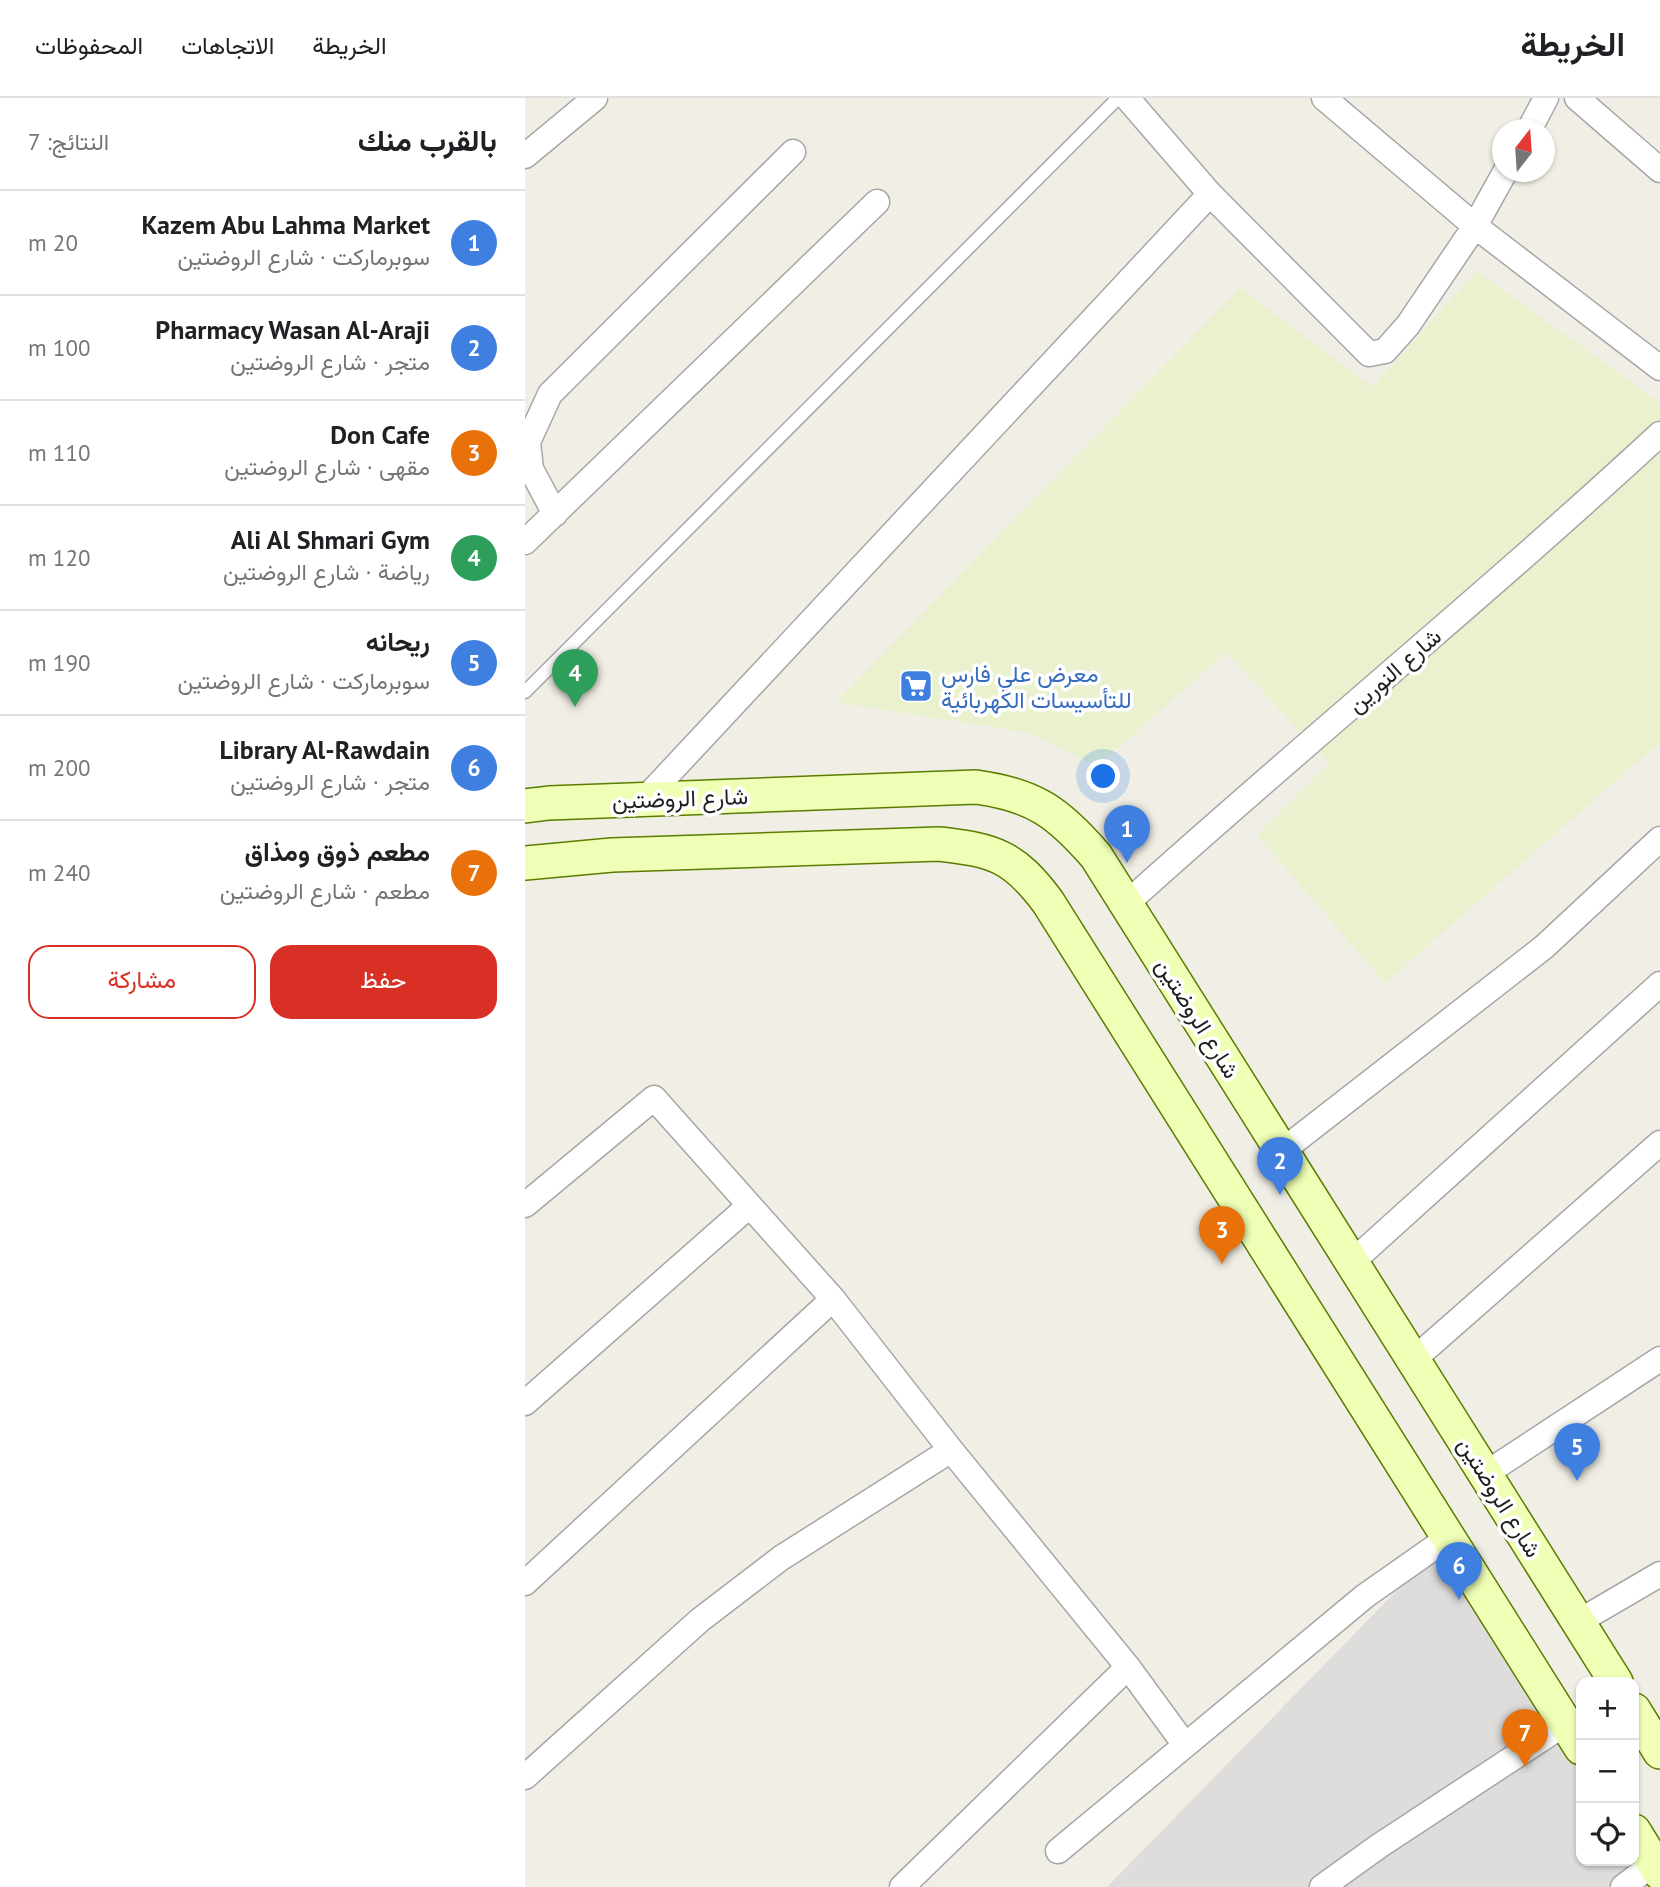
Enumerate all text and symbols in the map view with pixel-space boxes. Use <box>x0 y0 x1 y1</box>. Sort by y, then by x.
text: الخريطة <box>1521 22 1625 65</box>
text: المحفوظات <box>35 30 143 61</box>
text: الاتجاهات <box>181 30 274 61</box>
text: الخريطة <box>312 30 387 61</box>
north arrow <box>1492 119 1555 182</box>
text: بالقرب منك <box>358 120 497 159</box>
text: النتائج: 7 <box>28 127 109 156</box>
text: Kazem Abu Lahma Market <box>142 208 430 241</box>
text: 20 m <box>28 228 78 257</box>
text: 1 <box>467 228 481 257</box>
text: سوبرماركت · شارع الروضتين <box>177 242 430 271</box>
text: Pharmacy Wasan Al-Araji <box>155 313 430 346</box>
text: 100 m <box>28 333 90 362</box>
text: 2 <box>467 333 481 362</box>
text: متجر · شارع الروضتين <box>230 347 430 376</box>
text: Don Cafe <box>330 418 430 451</box>
text: 110 m <box>28 438 90 467</box>
text: 3 <box>467 438 481 467</box>
text: مقهى · شارع الروضتين <box>224 452 430 481</box>
text: Ali Al Shmari Gym <box>231 523 430 556</box>
text: 120 m <box>28 543 90 572</box>
text: 4 <box>467 543 481 572</box>
text: رياضة · شارع الروضتين <box>223 557 430 586</box>
street label: شارع النورين <box>1341 621 1448 720</box>
text: ريحانه <box>366 625 430 658</box>
text: 190 m <box>28 648 90 677</box>
text: 5 <box>467 648 481 677</box>
pin: 4 <box>552 649 598 707</box>
place label: معرض علي فارس للتأسيسات الكهربائية <box>941 659 1132 715</box>
text: سوبرماركت · شارع الروضتين <box>177 666 430 695</box>
supermarket icon: معرض علي فارس للتأسيسات الكهربائية <box>897 667 935 705</box>
text: Library Al-Rawdain <box>219 733 430 766</box>
text: 200 m <box>28 753 90 782</box>
text: 6 <box>467 753 481 782</box>
your location <box>1086 759 1120 793</box>
text: متجر · شارع الروضتين <box>230 767 430 796</box>
street label: شارع الروضتين <box>611 781 749 817</box>
pin: 1 <box>1104 805 1150 863</box>
text: مطعم ذوق ومذاق <box>245 835 430 868</box>
text: 240 m <box>28 858 90 887</box>
text: 7 <box>467 858 481 887</box>
text: مطعم · شارع الروضتين <box>220 876 430 905</box>
button: مشاركة <box>28 945 256 1019</box>
button: حفظ <box>270 945 497 1019</box>
street label: شارع الروضتين <box>1148 953 1246 1085</box>
pin: 2 <box>1257 1137 1303 1195</box>
pin: 3 <box>1199 1206 1245 1264</box>
pin: 5 <box>1554 1423 1600 1481</box>
street label: شارع الروضتين <box>1450 1432 1548 1564</box>
pin: 6 <box>1436 1542 1482 1600</box>
map controls <box>1576 1677 1639 1866</box>
button: + <box>1576 1677 1639 1740</box>
pin: 7 <box>1502 1709 1548 1767</box>
button: − <box>1576 1740 1639 1803</box>
button: locate <box>1576 1803 1639 1866</box>

